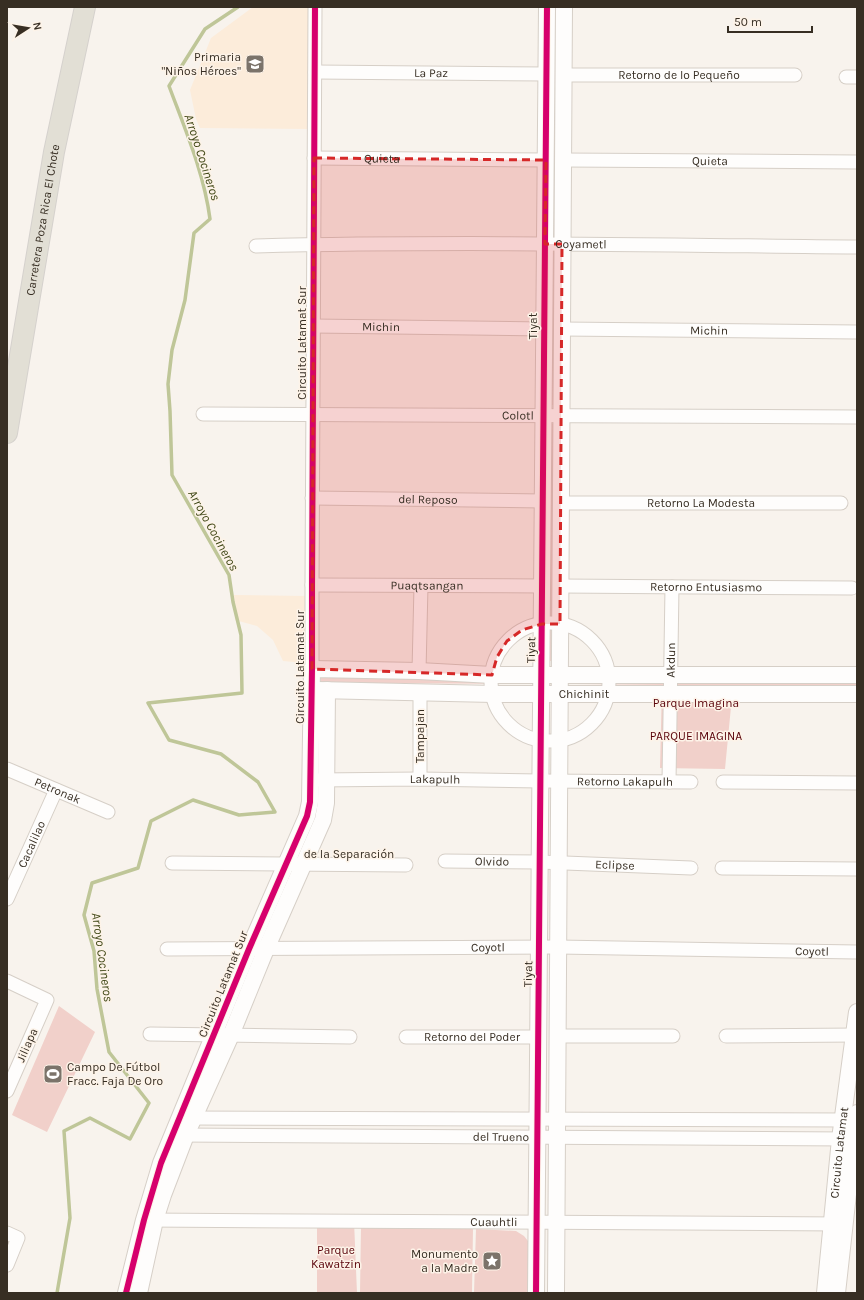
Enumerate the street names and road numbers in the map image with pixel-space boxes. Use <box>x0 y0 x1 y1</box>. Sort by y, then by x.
street label: La Paz <box>414 66 448 80</box>
street label: Retorno de lo Pequeño <box>618 68 740 82</box>
street label: Carretera Poza Rica El Chote <box>23 143 62 297</box>
street label: Quieta <box>364 151 400 166</box>
street label: Quieta <box>692 154 728 168</box>
street label: Coyametl <box>555 237 607 251</box>
street label: Circuito Latamat Sur <box>295 286 309 400</box>
street label: Tiyat <box>526 312 540 339</box>
street label: Michin <box>362 320 400 334</box>
street label: Michin <box>690 323 728 338</box>
street label: Colotl <box>502 408 534 423</box>
street label: del Reposo <box>398 492 458 507</box>
street label: Retorno La Modesta <box>647 496 755 510</box>
street label: Puaqtsangan <box>391 578 463 593</box>
street label: Retorno Entusiasmo <box>650 580 762 594</box>
street label: Circuito Latamat Sur <box>293 610 307 724</box>
street label: Tiyat <box>524 636 538 663</box>
street label: Akdun <box>664 642 678 678</box>
street label: Chichinit <box>559 687 610 701</box>
street label: Tampajan <box>413 709 427 763</box>
street label: Lakapulh <box>410 772 460 787</box>
street label: Retorno Lakapulh <box>577 774 673 789</box>
street label: Petronak <box>32 775 83 807</box>
street label: Cacalilao <box>15 818 48 870</box>
street label: de la Separación <box>304 847 394 861</box>
street label: Olvido <box>475 854 509 869</box>
street label: Eclipse <box>595 857 635 873</box>
street label: Circuito Latamat Sur <box>195 928 251 1039</box>
street label: Coyotl <box>471 940 505 954</box>
street label: Coyotl <box>795 944 829 959</box>
street label: Tiyat <box>521 960 535 987</box>
street label: Jiliapa <box>13 1026 41 1064</box>
street label: Retorno del Poder <box>424 1030 521 1044</box>
street label: Circuito Latamat <box>827 1106 851 1199</box>
street label: del Trueno <box>473 1130 529 1144</box>
street label: Cuauhtli <box>470 1215 518 1229</box>

